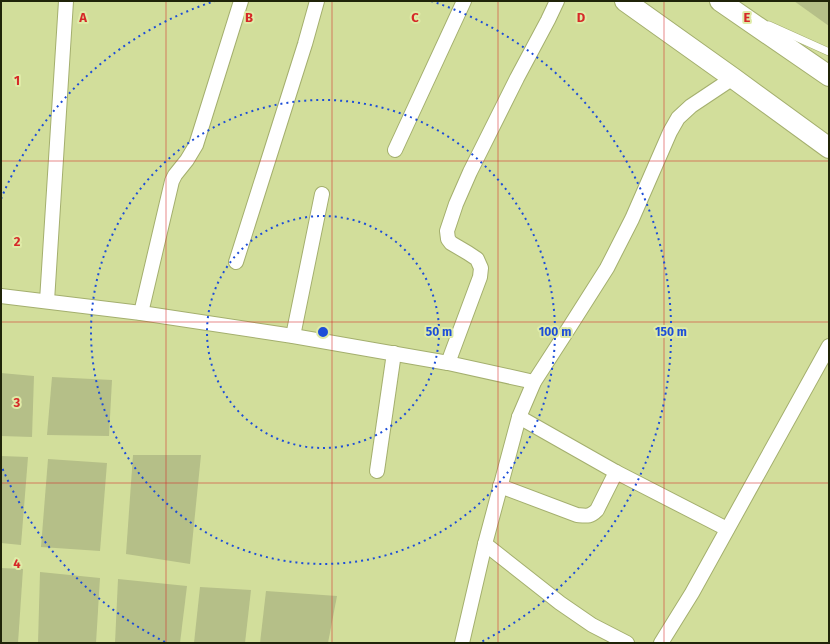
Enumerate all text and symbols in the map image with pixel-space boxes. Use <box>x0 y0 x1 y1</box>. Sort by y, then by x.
text: A <box>78 10 87 25</box>
text: B <box>245 10 253 25</box>
text: C <box>411 10 419 25</box>
text: D <box>577 10 586 25</box>
text: E <box>744 10 751 25</box>
text: 1 <box>14 73 20 88</box>
text: 2 <box>14 234 21 249</box>
centre of rings <box>316 325 330 339</box>
text: 50 m <box>426 325 452 339</box>
text: 100 m <box>539 325 571 339</box>
text: 150 m <box>655 325 687 339</box>
text: 3 <box>13 395 21 410</box>
text: 4 <box>13 556 21 571</box>

